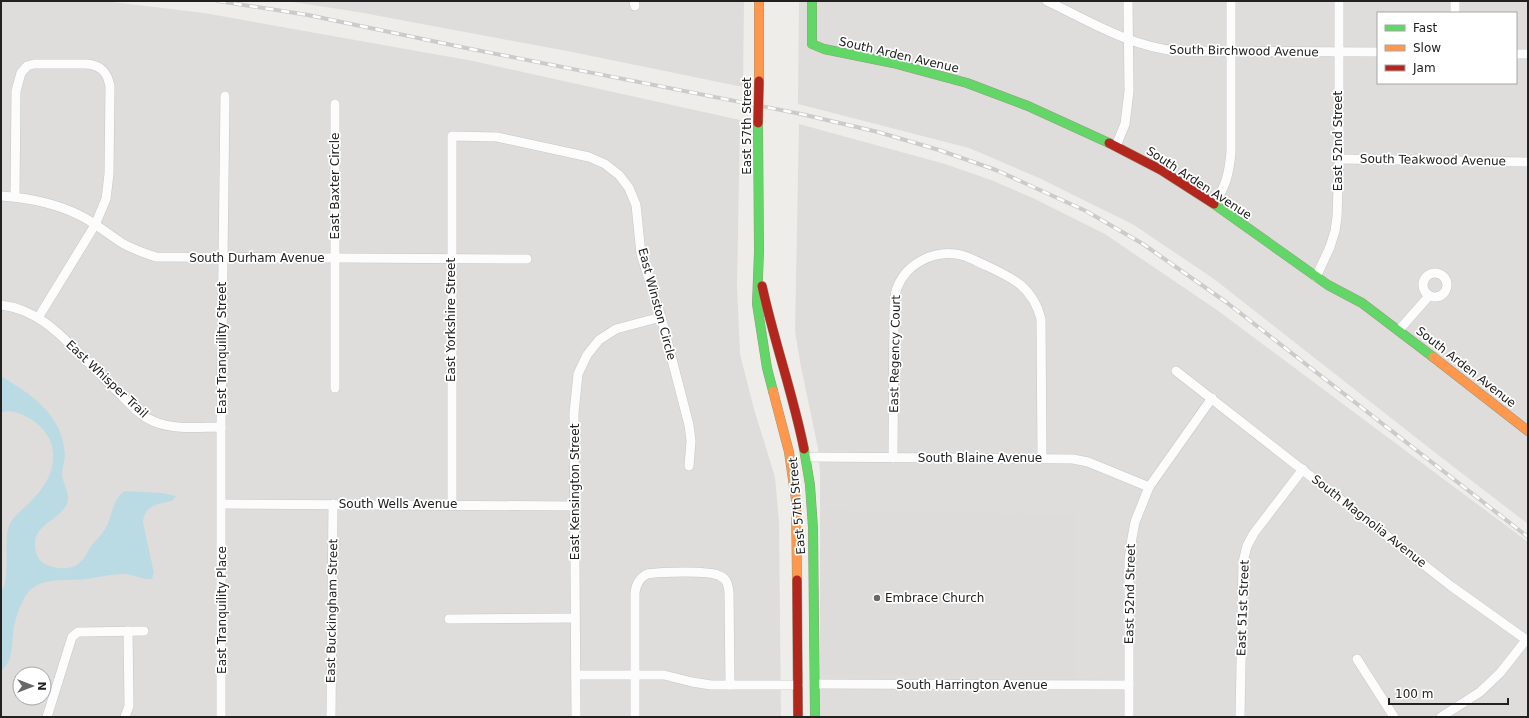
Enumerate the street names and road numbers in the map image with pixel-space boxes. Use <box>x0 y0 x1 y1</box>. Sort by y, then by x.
street label: South Arden Avenue <box>838 34 960 76</box>
street label: South Birchwood Avenue <box>1169 43 1319 59</box>
street label: East 57th Street <box>740 77 754 175</box>
street label: East 52nd Street <box>1331 90 1345 191</box>
street label: East Baxter Circle <box>328 133 342 239</box>
street label: South Arden Avenue <box>1144 144 1254 222</box>
street label: South Teakwood Avenue <box>1360 152 1506 168</box>
street label: East Winston Circle <box>635 246 679 362</box>
street label: South Durham Avenue <box>189 251 325 265</box>
street label: East Yorkshire Street <box>444 258 458 382</box>
street label: East Tranquility Street <box>215 281 229 414</box>
street label: East Regency Court <box>887 295 903 413</box>
street label: South Arden Avenue <box>1413 324 1519 410</box>
street label: East Whisper Trail <box>63 337 151 421</box>
street label: East Kensington Street <box>568 423 582 560</box>
street label: South Blaine Avenue <box>918 451 1042 465</box>
street label: East 57th Street <box>786 457 808 555</box>
street label: South Magnolia Avenue <box>1309 472 1429 570</box>
street label: South Wells Avenue <box>339 497 457 511</box>
street label: East Buckingham Street <box>324 538 340 683</box>
street label: East 52nd Street <box>1122 543 1138 644</box>
street label: East Tranquility Place <box>215 546 229 674</box>
street label: East 51st Street <box>1234 559 1252 656</box>
street label: South Harrington Avenue <box>896 678 1048 692</box>

